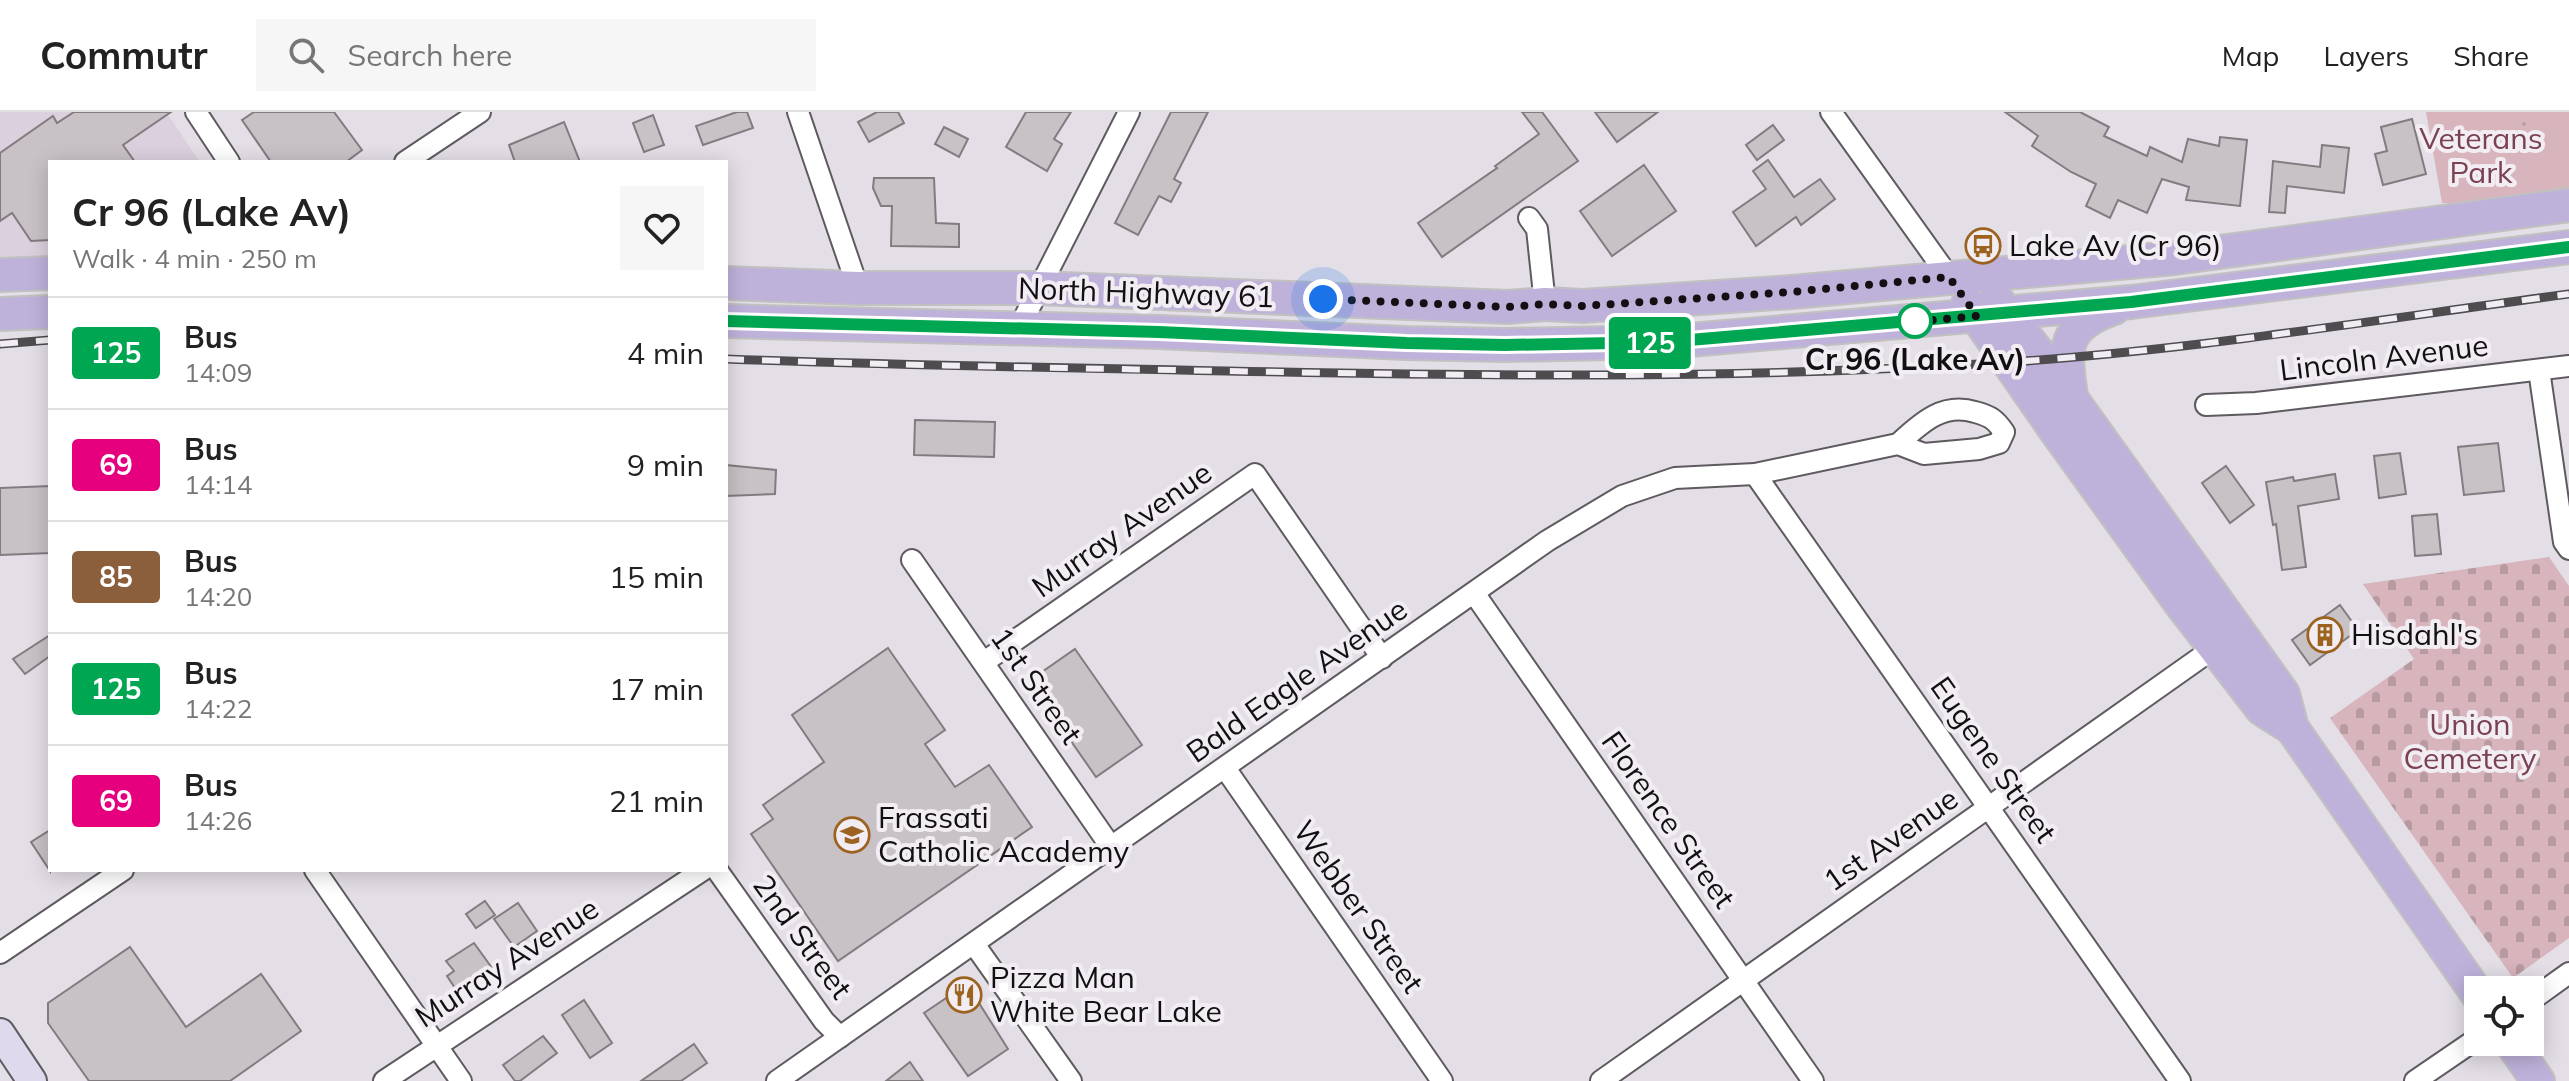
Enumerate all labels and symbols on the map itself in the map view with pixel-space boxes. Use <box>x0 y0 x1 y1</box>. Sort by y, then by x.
park label: Veterans Park <box>2419 119 2543 191</box>
place label: Lake Av (Cr 96) <box>2009 226 2222 264</box>
bus stop icon: Lake Av (Cr 96) <box>1964 227 2002 265</box>
street label: North Highway 61 <box>1017 269 1275 315</box>
your location <box>1303 279 1343 319</box>
marker: Cr 96 (Lake Av) <box>1898 304 1932 338</box>
line badge: 125 <box>1604 317 1696 369</box>
street label: Lincoln Avenue <box>2277 325 2490 389</box>
place label: Cr 96 (Lake Av) <box>1805 340 2025 378</box>
street label: Murray Avenue <box>1024 453 1219 605</box>
street label: Bald Eagle Avenue <box>1179 590 1414 771</box>
place label: Hisdahl's <box>2351 615 2478 653</box>
building icon: Hisdahl's <box>2306 616 2344 654</box>
street label: 1st Street <box>983 620 1091 751</box>
street label: Eugene Street <box>1923 669 2065 850</box>
park label: Union Cemetery <box>2404 705 2536 777</box>
street label: Florence Street <box>1594 724 1744 915</box>
street label: 1st Avenue <box>1816 779 1965 899</box>
place label: Frassati Catholic Academy <box>878 798 1129 870</box>
street label: Webber Street <box>1285 813 1432 1000</box>
school or university icon: Frassati Catholic Academy <box>833 816 871 854</box>
street label: 2nd Street <box>745 867 861 1006</box>
street label: Murray Avenue <box>408 889 605 1036</box>
place label: Pizza Man White Bear Lake <box>990 958 1222 1030</box>
restaurant icon: Pizza Man White Bear Lake <box>945 976 983 1014</box>

